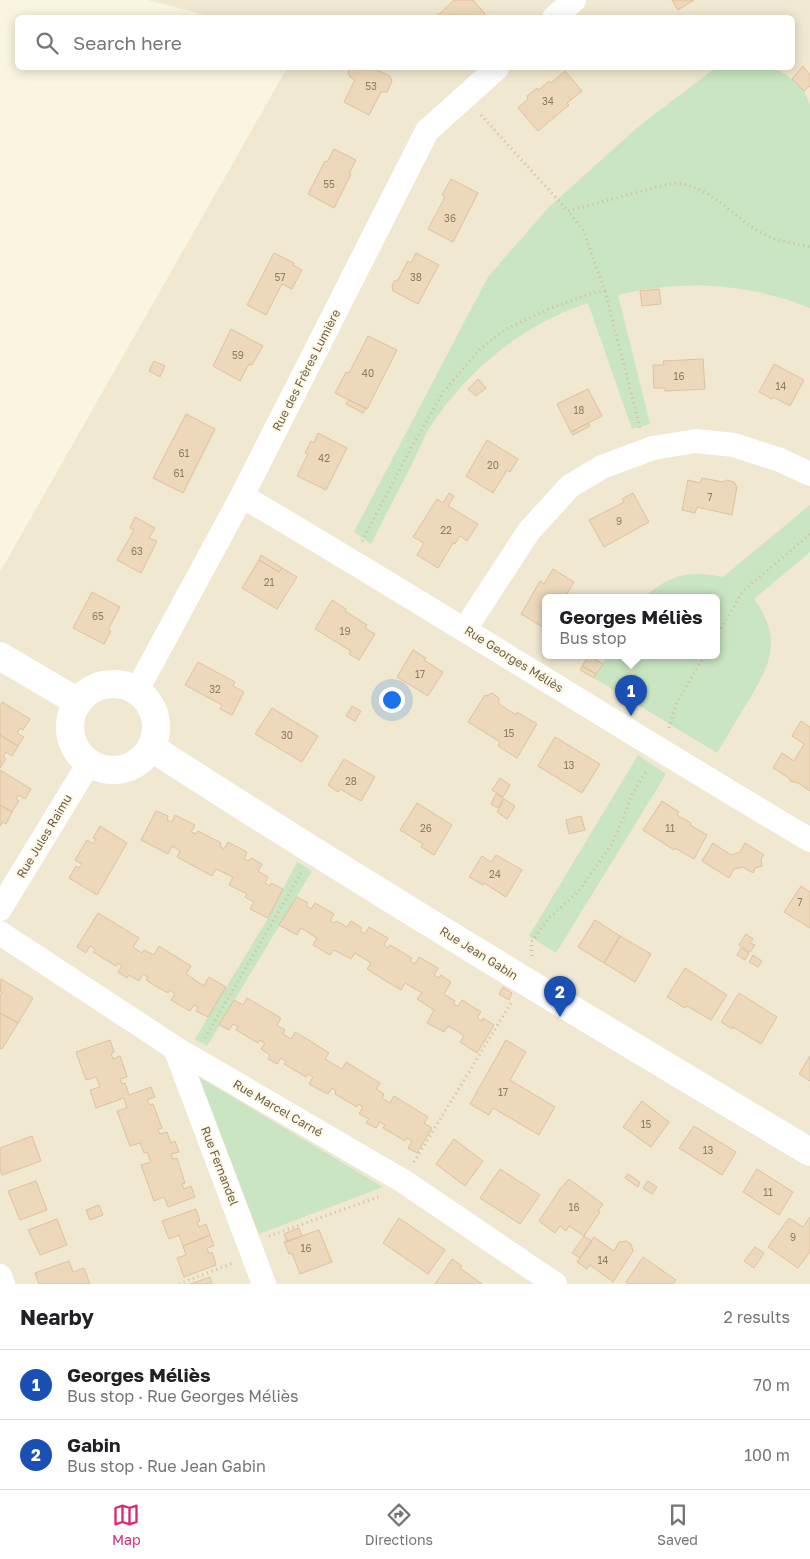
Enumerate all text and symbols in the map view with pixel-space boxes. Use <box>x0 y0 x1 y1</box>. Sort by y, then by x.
search box <box>15 15 795 70</box>
icon: search <box>33 29 61 57</box>
text: Search here <box>73 31 182 54</box>
house number: 53 <box>365 80 377 92</box>
house number: 34 <box>542 95 554 107</box>
house number: 55 <box>323 178 335 190</box>
house number: 36 <box>444 212 456 224</box>
house number: 57 <box>274 271 286 283</box>
house number: 38 <box>410 271 422 283</box>
street label: Rue des Frères Lumière <box>269 307 343 433</box>
house number: 59 <box>232 349 244 361</box>
house number: 40 <box>362 367 374 379</box>
house number: 16 <box>674 370 684 382</box>
house number: 14 <box>776 380 786 392</box>
house number: 18 <box>574 404 584 416</box>
house number: 61 <box>179 447 190 459</box>
house number: 42 <box>318 452 330 464</box>
house number: 20 <box>487 459 499 471</box>
house number: 61 <box>174 467 185 479</box>
house number: 7 <box>707 491 713 503</box>
house number: 9 <box>616 515 622 527</box>
house number: 22 <box>440 524 452 536</box>
house number: 63 <box>131 545 143 557</box>
house number: 21 <box>264 576 274 588</box>
popup <box>542 594 720 659</box>
text: Georges Méliès <box>559 605 703 628</box>
house number: 65 <box>92 610 104 622</box>
street label: Rue Georges Méliès <box>462 623 566 695</box>
house number: 19 <box>340 625 350 637</box>
text: Bus stop <box>559 628 626 648</box>
house number: 17 <box>415 668 425 680</box>
pin: 1 <box>615 675 647 716</box>
house number: 32 <box>209 683 221 695</box>
your location <box>379 687 405 713</box>
house number: 15 <box>504 727 515 739</box>
house number: 30 <box>281 729 293 741</box>
house number: 13 <box>564 759 574 771</box>
house number: 28 <box>345 775 357 787</box>
street label: Rue Jules Raimu <box>13 791 75 881</box>
house number: 26 <box>420 822 432 834</box>
house number: 11 <box>665 822 675 834</box>
house number: 24 <box>489 868 501 880</box>
house number: 7 <box>797 896 803 908</box>
street label: Rue Jean Gabin <box>437 923 521 983</box>
pin: 2 <box>544 976 576 1017</box>
street label: Rue Marcel Carné <box>230 1076 326 1140</box>
house number: 17 <box>498 1086 508 1098</box>
house number: 15 <box>641 1118 652 1130</box>
street label: Rue Fernandel <box>198 1124 242 1208</box>
house number: 13 <box>703 1144 713 1156</box>
house number: 11 <box>763 1186 773 1198</box>
house number: 16 <box>569 1201 579 1213</box>
house number: 9 <box>790 1231 796 1243</box>
house number: 16 <box>301 1242 311 1254</box>
house number: 14 <box>598 1254 608 1266</box>
text: Nearby <box>20 1304 94 1330</box>
text: 2 results <box>724 1307 790 1327</box>
text: Georges Méliès <box>67 1363 211 1386</box>
text: 1 <box>32 1375 40 1395</box>
text: 70 m <box>753 1375 790 1395</box>
text: Bus stop · Rue Georges Méliès <box>67 1386 299 1406</box>
text: Gabin <box>67 1433 120 1456</box>
text: 2 <box>31 1445 41 1465</box>
text: 100 m <box>744 1445 790 1465</box>
text: Bus stop · Rue Jean Gabin <box>67 1456 266 1476</box>
tab: Map <box>112 1501 141 1548</box>
tab: Directions <box>365 1501 433 1548</box>
tab: Saved <box>657 1501 698 1548</box>

